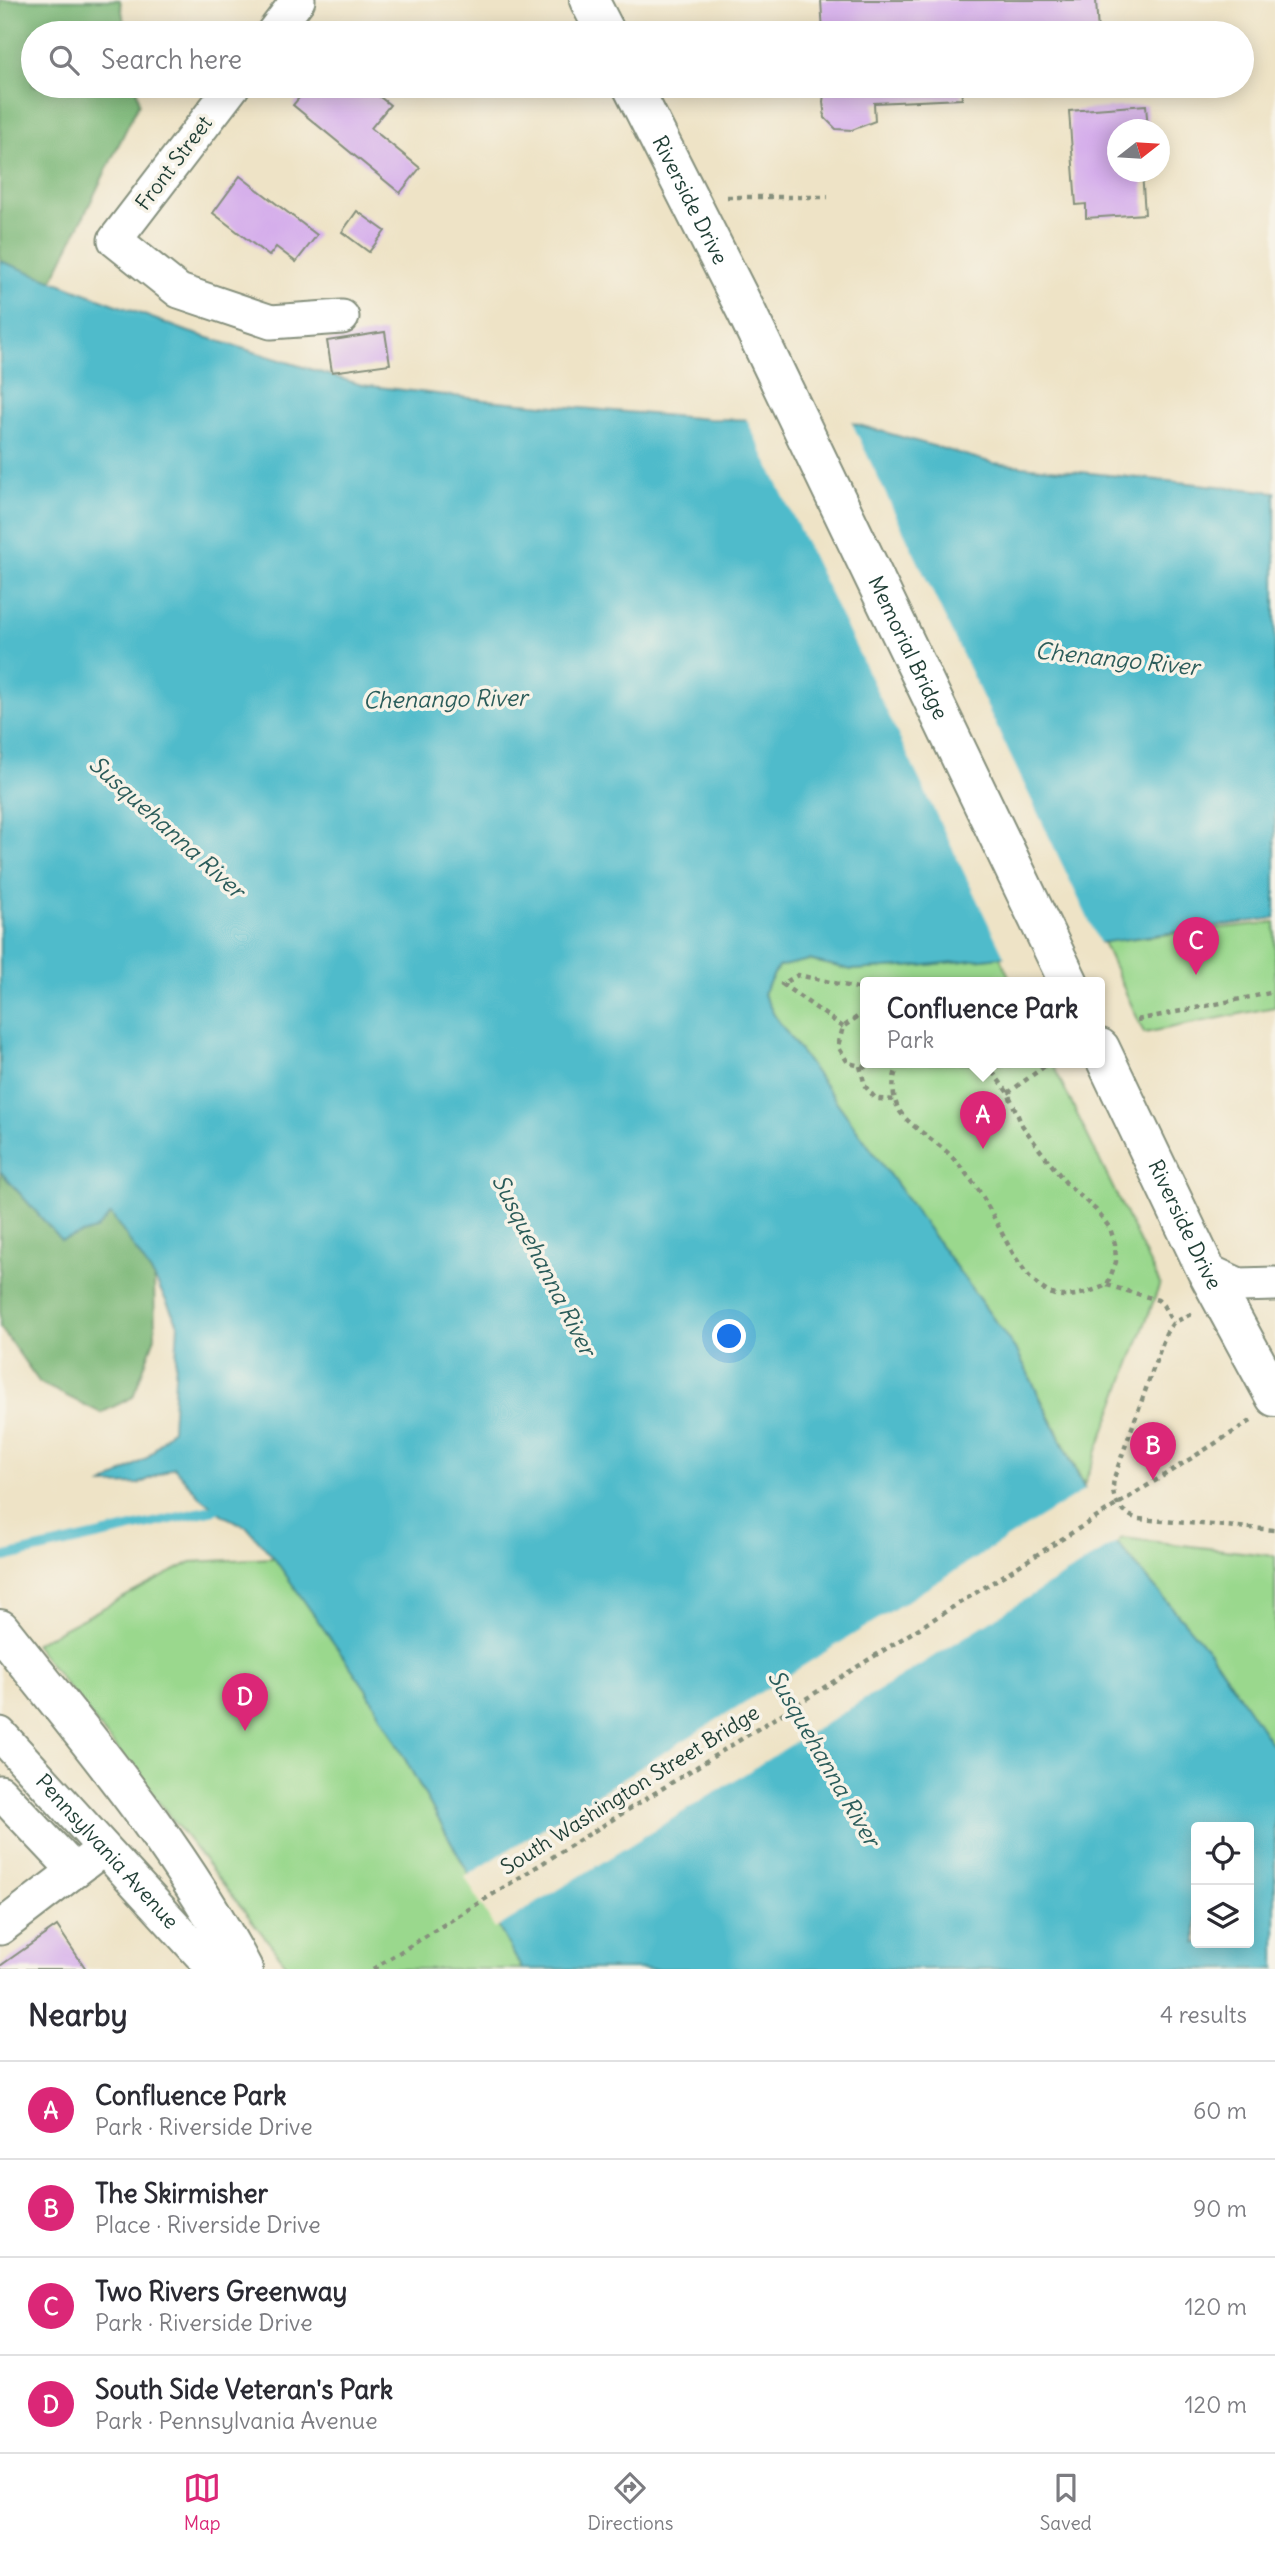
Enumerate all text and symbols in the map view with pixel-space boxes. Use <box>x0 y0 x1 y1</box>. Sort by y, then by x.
search box <box>21 21 1254 98</box>
icon: search <box>45 41 83 79</box>
text: Search here <box>101 43 242 76</box>
street label: Front Street <box>129 110 218 215</box>
north arrow <box>1107 119 1170 182</box>
street label: Riverside Drive <box>646 131 734 269</box>
street label: Memorial Bridge <box>862 572 954 724</box>
water label: Chenango River <box>1034 635 1203 682</box>
water label: Chenango River <box>362 683 530 714</box>
water label: Susquehanna River <box>84 749 253 906</box>
pin: C <box>1173 917 1219 975</box>
popup <box>860 977 1105 1068</box>
text: Confluence Park <box>887 992 1078 1025</box>
text: Park <box>887 1025 934 1054</box>
pin: A <box>960 1091 1006 1149</box>
street label: Riverside Drive <box>1142 1155 1228 1294</box>
water label: Susquehanna River <box>486 1169 604 1363</box>
your location <box>712 1319 746 1353</box>
pin: B <box>1130 1422 1176 1480</box>
water label: Susquehanna River <box>762 1664 888 1854</box>
pin: D <box>222 1673 268 1731</box>
street label: South Washington Street Bridge <box>495 1699 764 1881</box>
street label: Pennsylvania Avenue <box>30 1768 185 1934</box>
map controls <box>1191 1822 1254 1948</box>
button: locate <box>1191 1822 1254 1885</box>
button: layers <box>1191 1885 1254 1948</box>
text: Nearby <box>28 1996 128 2034</box>
text: 4 results <box>1160 2000 1247 2029</box>
text: Confluence Park <box>95 2079 287 2112</box>
text: A <box>44 2096 58 2125</box>
text: 60 m <box>1193 2096 1247 2125</box>
text: Park · Riverside Drive <box>95 2112 313 2141</box>
text: The Skirmisher <box>95 2177 268 2210</box>
text: B <box>43 2194 59 2223</box>
text: 90 m <box>1193 2194 1247 2223</box>
text: Place · Riverside Drive <box>95 2210 321 2239</box>
text: Two Rivers Greenway <box>95 2275 347 2308</box>
text: C <box>43 2292 59 2321</box>
text: 120 m <box>1184 2292 1247 2321</box>
text: Park · Riverside Drive <box>95 2308 313 2337</box>
text: South Side Veteran's Park <box>95 2373 393 2406</box>
text: D <box>43 2390 59 2419</box>
text: 120 m <box>1184 2390 1247 2419</box>
text: Park · Pennsylvania Avenue <box>95 2406 378 2435</box>
tab: Map <box>183 2469 221 2535</box>
tab: Directions <box>588 2469 673 2535</box>
tab: Saved <box>1040 2469 1092 2535</box>

